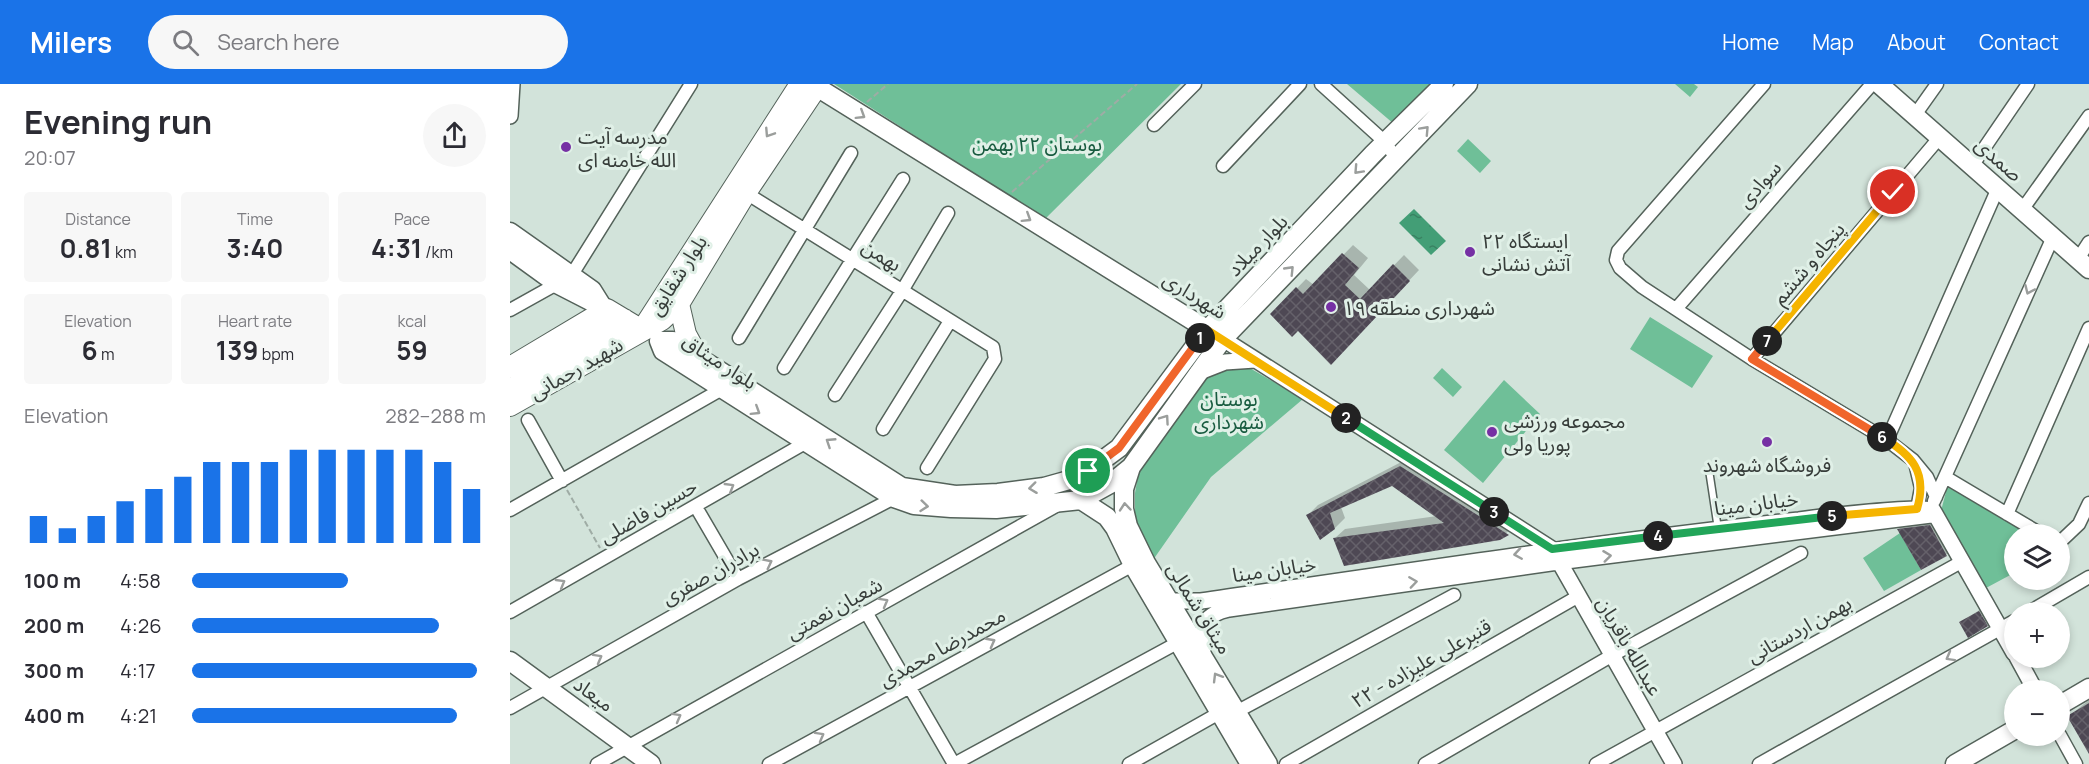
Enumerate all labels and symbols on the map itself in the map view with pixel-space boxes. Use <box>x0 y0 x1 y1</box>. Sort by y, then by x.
one-way arrow <box>855 108 865 120</box>
place label: مدرسه آیت الله خامنه ای <box>578 123 676 173</box>
one-way arrow <box>1418 126 1429 137</box>
one-way arrow <box>764 127 776 137</box>
park label: بوستان ۲۲ بهمن <box>972 130 1102 157</box>
street label: صمدی <box>1969 131 2029 187</box>
marker: مدرسه آیت الله خامنه ای <box>559 140 573 154</box>
street label: سوادی <box>1731 155 1787 213</box>
one-way arrow <box>1354 163 1365 174</box>
pin <box>1867 166 1918 217</box>
street label: بلوار میلاد <box>1221 208 1293 282</box>
one-way arrow <box>1021 211 1031 223</box>
street label: پنجاه و ششم <box>1765 216 1852 311</box>
place label: ایستگاه ۲۲ آتش نشانی <box>1482 227 1572 277</box>
street label: بلوار شقایق <box>641 230 713 320</box>
street label: بهمن <box>857 233 907 277</box>
marker: ایستگاه ۲۲ آتش نشانی <box>1463 245 1477 259</box>
street label: شهرداری <box>1158 265 1232 325</box>
one-way arrow <box>1282 267 1293 278</box>
one-way arrow <box>2024 284 2036 295</box>
place label: شهرداری منطقه ۱۹ <box>1343 294 1495 321</box>
marker: شهرداری منطقه ۱۹ <box>1324 300 1338 314</box>
pin: 1 <box>1185 323 1215 353</box>
pin: 7 <box>1752 326 1782 356</box>
street label: بلوار میثاق <box>678 327 762 395</box>
street label: شهید رحمانی <box>524 330 628 406</box>
park label: بوستان شهرداری <box>1194 385 1264 435</box>
pin: 2 <box>1331 403 1361 433</box>
one-way arrow <box>749 404 760 415</box>
place label: مجموعه ورزشی پوریا ولی <box>1504 407 1625 457</box>
one-way arrow <box>1158 415 1169 426</box>
pin: 6 <box>1867 422 1897 452</box>
marker: مجموعه ورزشی پوریا ولی <box>1485 425 1499 439</box>
marker: فروشگاه شهروند <box>1760 435 1774 449</box>
one-way arrow <box>826 439 837 450</box>
pin <box>1062 445 1113 496</box>
place label: فروشگاه شهروند <box>1703 451 1831 478</box>
street label: حسین فاضلی <box>594 472 702 550</box>
one-way arrow <box>724 482 734 494</box>
one-way arrow <box>1028 482 1037 494</box>
street label: خیابان مینا <box>1712 484 1800 522</box>
pin: 3 <box>1479 497 1509 527</box>
one-way arrow <box>920 499 929 512</box>
pin: 5 <box>1817 501 1847 531</box>
one-way arrow <box>1119 503 1132 512</box>
pin: 4 <box>1643 521 1673 551</box>
street label: برادران صفری <box>656 535 764 611</box>
one-way arrow <box>1514 547 1524 560</box>
street label: خیابان مینا <box>1230 550 1318 588</box>
one-way arrow <box>1602 550 1611 562</box>
street label: میثاق شمالی <box>1161 557 1239 659</box>
one-way arrow <box>762 559 773 571</box>
street label: شعبان نعمتی <box>781 570 887 646</box>
one-way arrow <box>1409 577 1418 589</box>
one-way arrow <box>555 579 565 591</box>
street label: بهمن اردستانی <box>1742 589 1856 669</box>
street label: عبدالله باقریان <box>1591 592 1669 700</box>
one-way arrow <box>878 598 888 609</box>
street label: محمدرضا محمدی <box>874 601 1010 693</box>
street label: قنبرعلی علیزاده - ۲۲ <box>1346 612 1496 714</box>
one-way arrow <box>985 638 996 649</box>
one-way arrow <box>1946 650 1956 661</box>
one-way arrow <box>591 654 602 665</box>
street label: میعاد <box>568 670 620 718</box>
one-way arrow <box>1213 673 1225 683</box>
one-way arrow <box>671 713 681 724</box>
one-way arrow <box>814 731 825 743</box>

